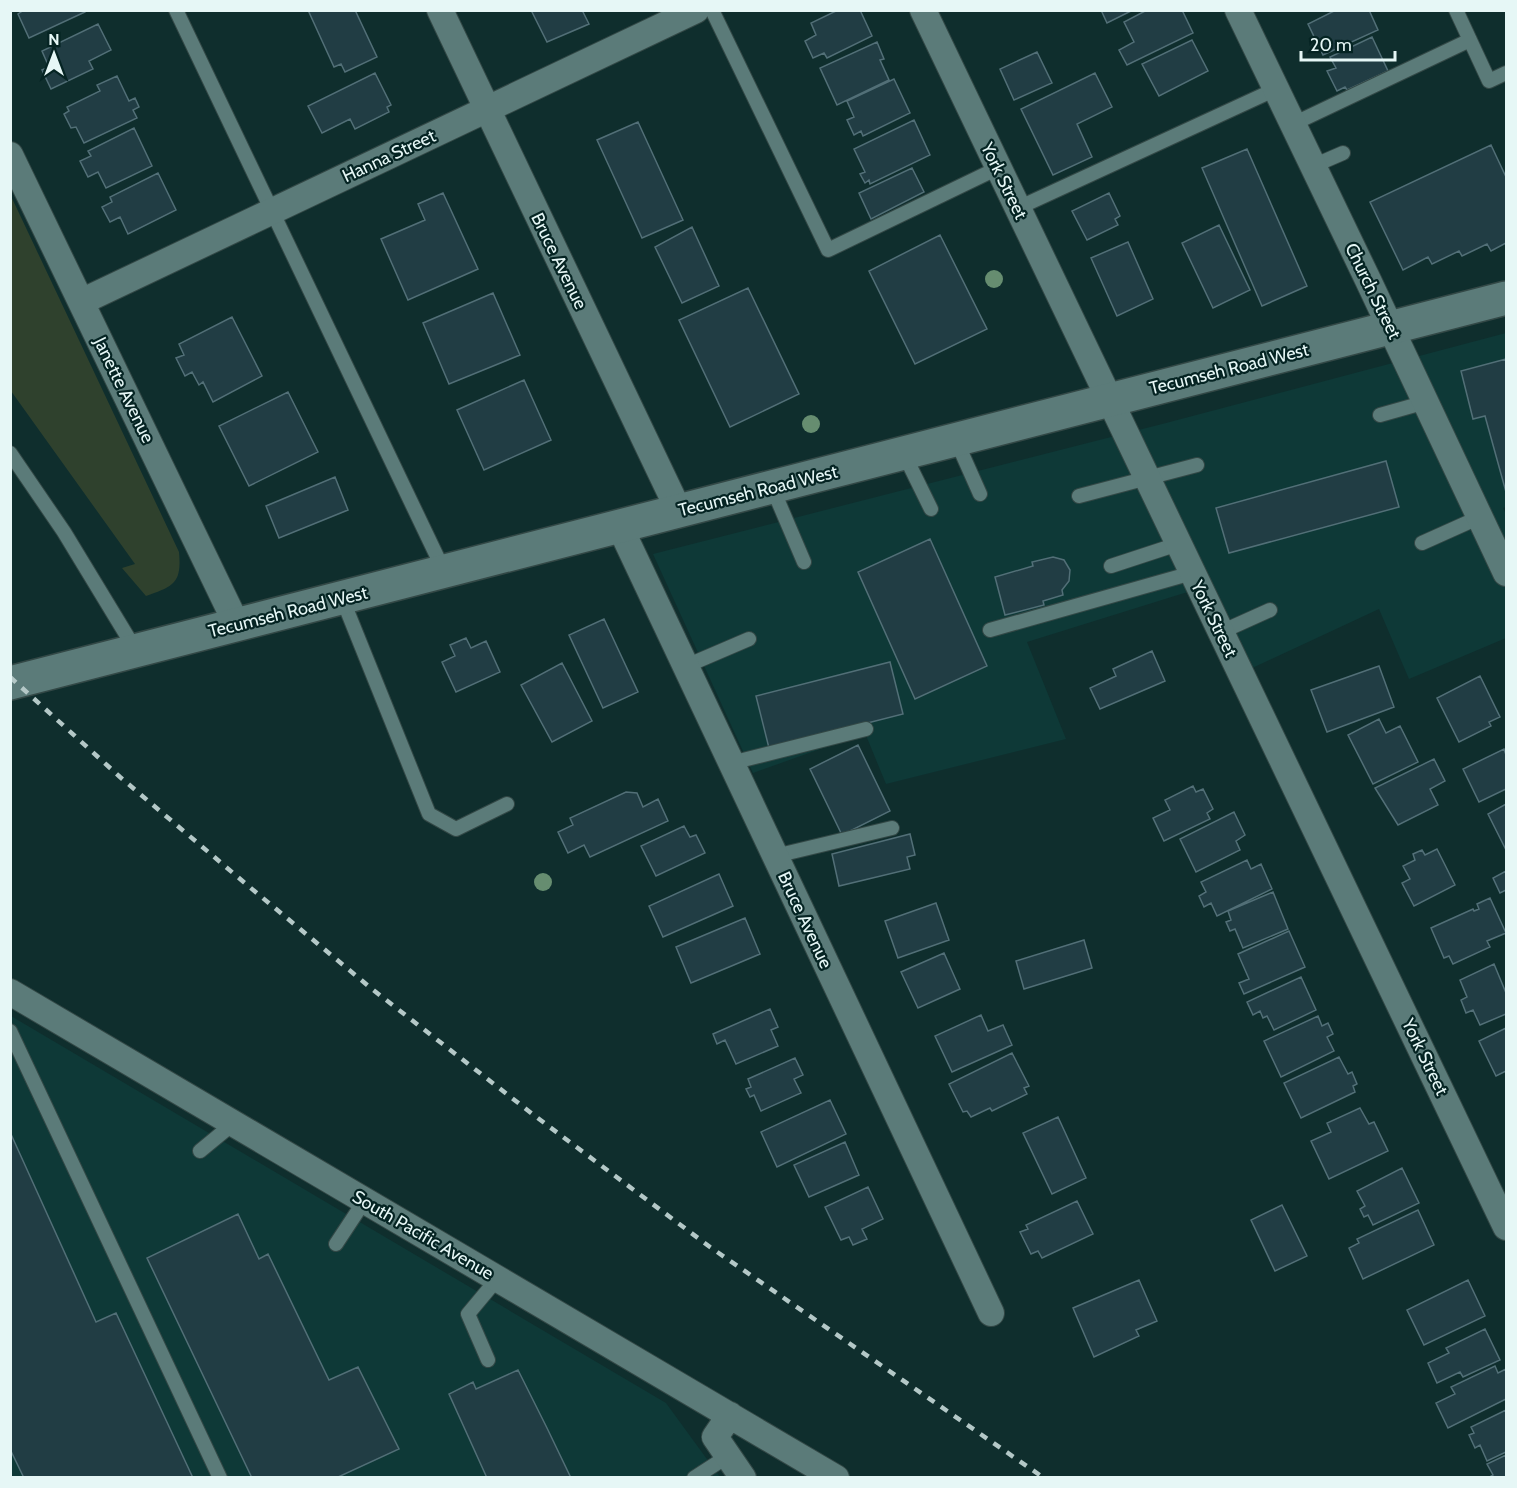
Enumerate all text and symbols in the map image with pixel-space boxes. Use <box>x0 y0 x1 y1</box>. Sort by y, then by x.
north arrow <box>24 24 84 84</box>
scale bar <box>1301 24 1396 62</box>
text: N <box>48 30 60 49</box>
text: 20 m <box>1310 34 1352 56</box>
street label: Hanna Street <box>339 125 439 187</box>
street label: York Street <box>976 138 1032 223</box>
street label: Bruce Avenue <box>526 209 592 313</box>
street label: Church Street <box>1340 239 1406 343</box>
street label: Janette Avenue <box>89 333 159 446</box>
street label: Tecumseh Road West <box>1147 339 1311 399</box>
street label: Tecumseh Road West <box>676 461 840 521</box>
street label: York Street <box>1186 576 1242 661</box>
street label: Tecumseh Road West <box>206 582 370 642</box>
street label: Bruce Avenue <box>773 868 837 972</box>
street label: York Street <box>1397 1014 1453 1099</box>
street label: South Pacific Avenue <box>348 1186 498 1284</box>

